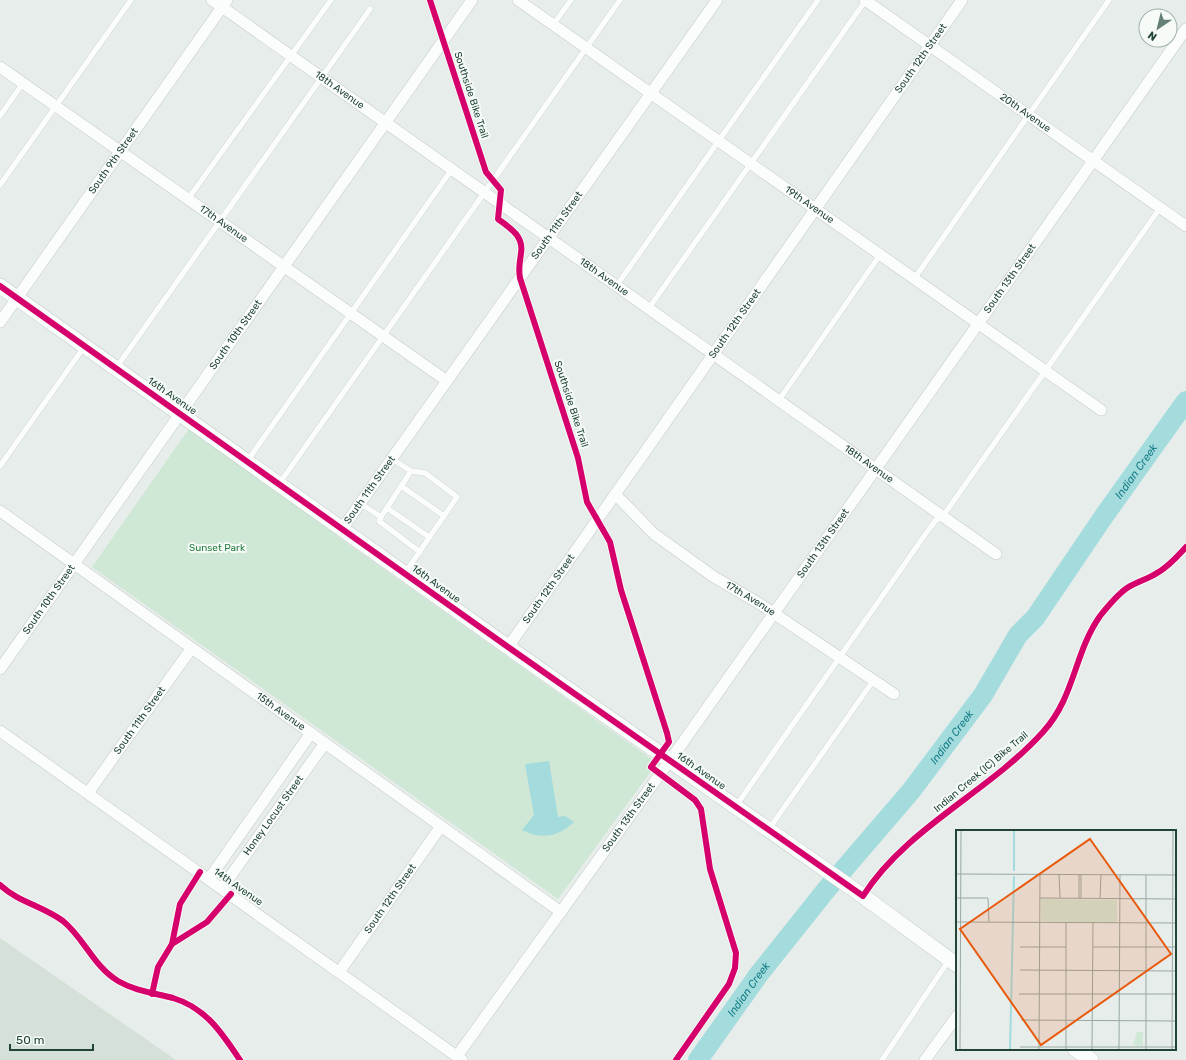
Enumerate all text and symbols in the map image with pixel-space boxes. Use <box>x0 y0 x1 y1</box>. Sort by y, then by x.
north arrow <box>1138 8 1178 48</box>
street label: South 12th Street <box>893 21 950 95</box>
text: N <box>1146 28 1160 43</box>
street label: Southside Bike Trail <box>451 50 491 140</box>
street label: 18th Avenue <box>312 68 367 112</box>
street label: 20th Avenue <box>997 91 1053 135</box>
street label: South 9th Street <box>86 126 141 196</box>
street label: 19th Avenue <box>782 183 836 226</box>
street label: South 11th Street <box>529 189 585 262</box>
street label: 17th Avenue <box>197 203 250 245</box>
street label: South 13th Street <box>981 241 1039 316</box>
street label: 18th Avenue <box>577 255 631 299</box>
street label: South 12th Street <box>706 287 763 361</box>
street label: South 10th Street <box>207 298 265 372</box>
street label: Southside Bike Trail <box>551 359 591 449</box>
street label: 16th Avenue <box>145 375 199 418</box>
water label: Indian Creek <box>1112 441 1160 501</box>
street label: 18th Avenue <box>841 442 896 486</box>
street label: South 11th Street <box>342 453 398 526</box>
street label: South 13th Street <box>795 506 852 580</box>
park label: Sunset Park <box>189 542 246 554</box>
street label: South 12th Street <box>520 552 577 626</box>
street label: South 10th Street <box>20 562 78 637</box>
street label: 16th Avenue <box>409 562 463 606</box>
street label: 17th Avenue <box>723 579 778 619</box>
street label: South 11th Street <box>111 684 168 757</box>
street label: 15th Avenue <box>254 690 308 733</box>
water label: Indian Creek <box>927 707 976 766</box>
street label: Indian Creek (IC) Bike Trail <box>931 729 1031 815</box>
street label: 16th Avenue <box>674 750 728 793</box>
street label: Honey Locust Street <box>241 773 306 858</box>
street label: South 13th Street <box>600 781 658 854</box>
inset map <box>956 830 1176 1050</box>
street label: South 12th Street <box>362 862 419 936</box>
street label: 14th Avenue <box>211 866 265 909</box>
water label: Indian Creek <box>724 959 773 1019</box>
scale bar <box>10 1026 93 1052</box>
text: 50 m <box>16 1033 44 1047</box>

